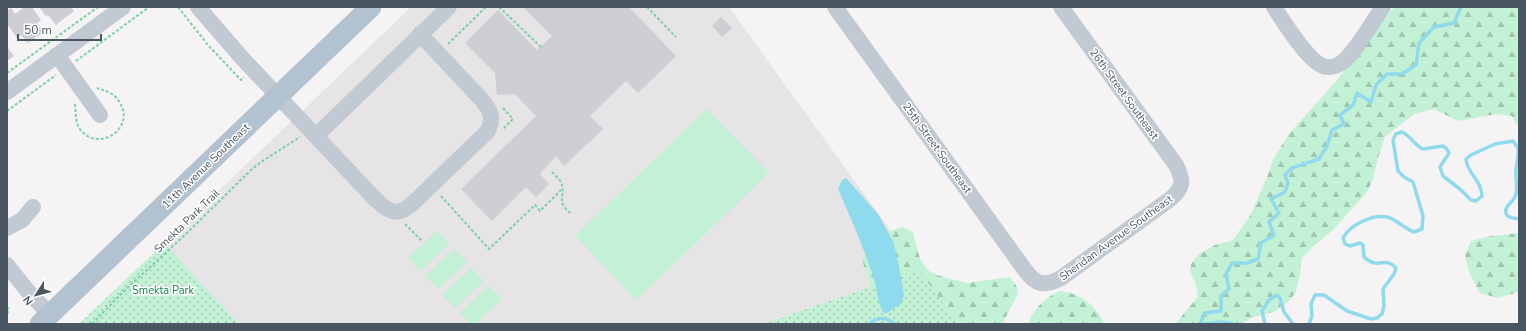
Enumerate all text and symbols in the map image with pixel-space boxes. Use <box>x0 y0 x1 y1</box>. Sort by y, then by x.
scale bar <box>18 16 101 42</box>
text: 50 m <box>24 22 52 38</box>
street label: 26th Street Southeast <box>1086 46 1162 143</box>
street label: 25th Street Southeast <box>899 100 975 197</box>
street label: 11th Avenue Southeast <box>159 120 253 212</box>
street label: Smekta Park Trail <box>151 185 224 256</box>
street label: Sheridan Avenue Southeast <box>1056 192 1176 284</box>
north arrow <box>16 275 56 315</box>
park label: Smekta Park <box>132 283 194 298</box>
text: N <box>20 293 37 308</box>

